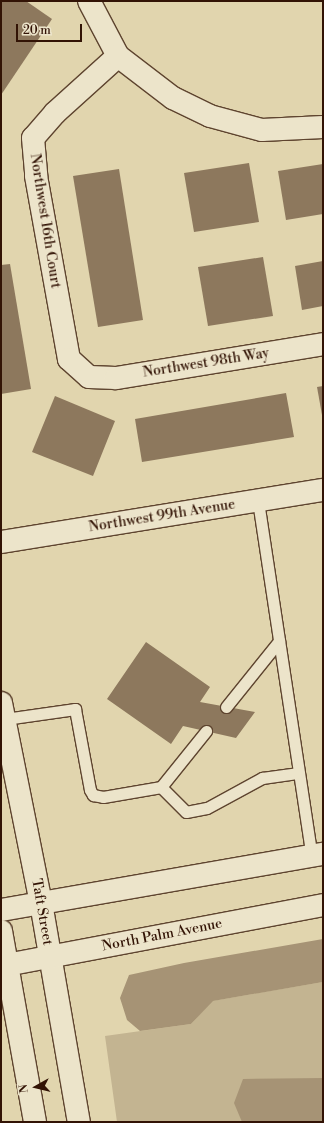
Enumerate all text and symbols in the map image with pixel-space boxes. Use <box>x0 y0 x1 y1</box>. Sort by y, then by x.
scale bar <box>18 16 84 42</box>
text: 20 m <box>23 23 51 38</box>
street label: Northwest 16th Court <box>26 153 64 289</box>
street label: Northwest 98th Way <box>142 345 270 381</box>
street label: Northwest 99th Avenue <box>88 496 236 536</box>
street label: Taft Street <box>28 877 56 947</box>
street label: North Palm Avenue <box>100 915 224 955</box>
north arrow <box>16 1067 56 1107</box>
text: N <box>17 1083 32 1094</box>

